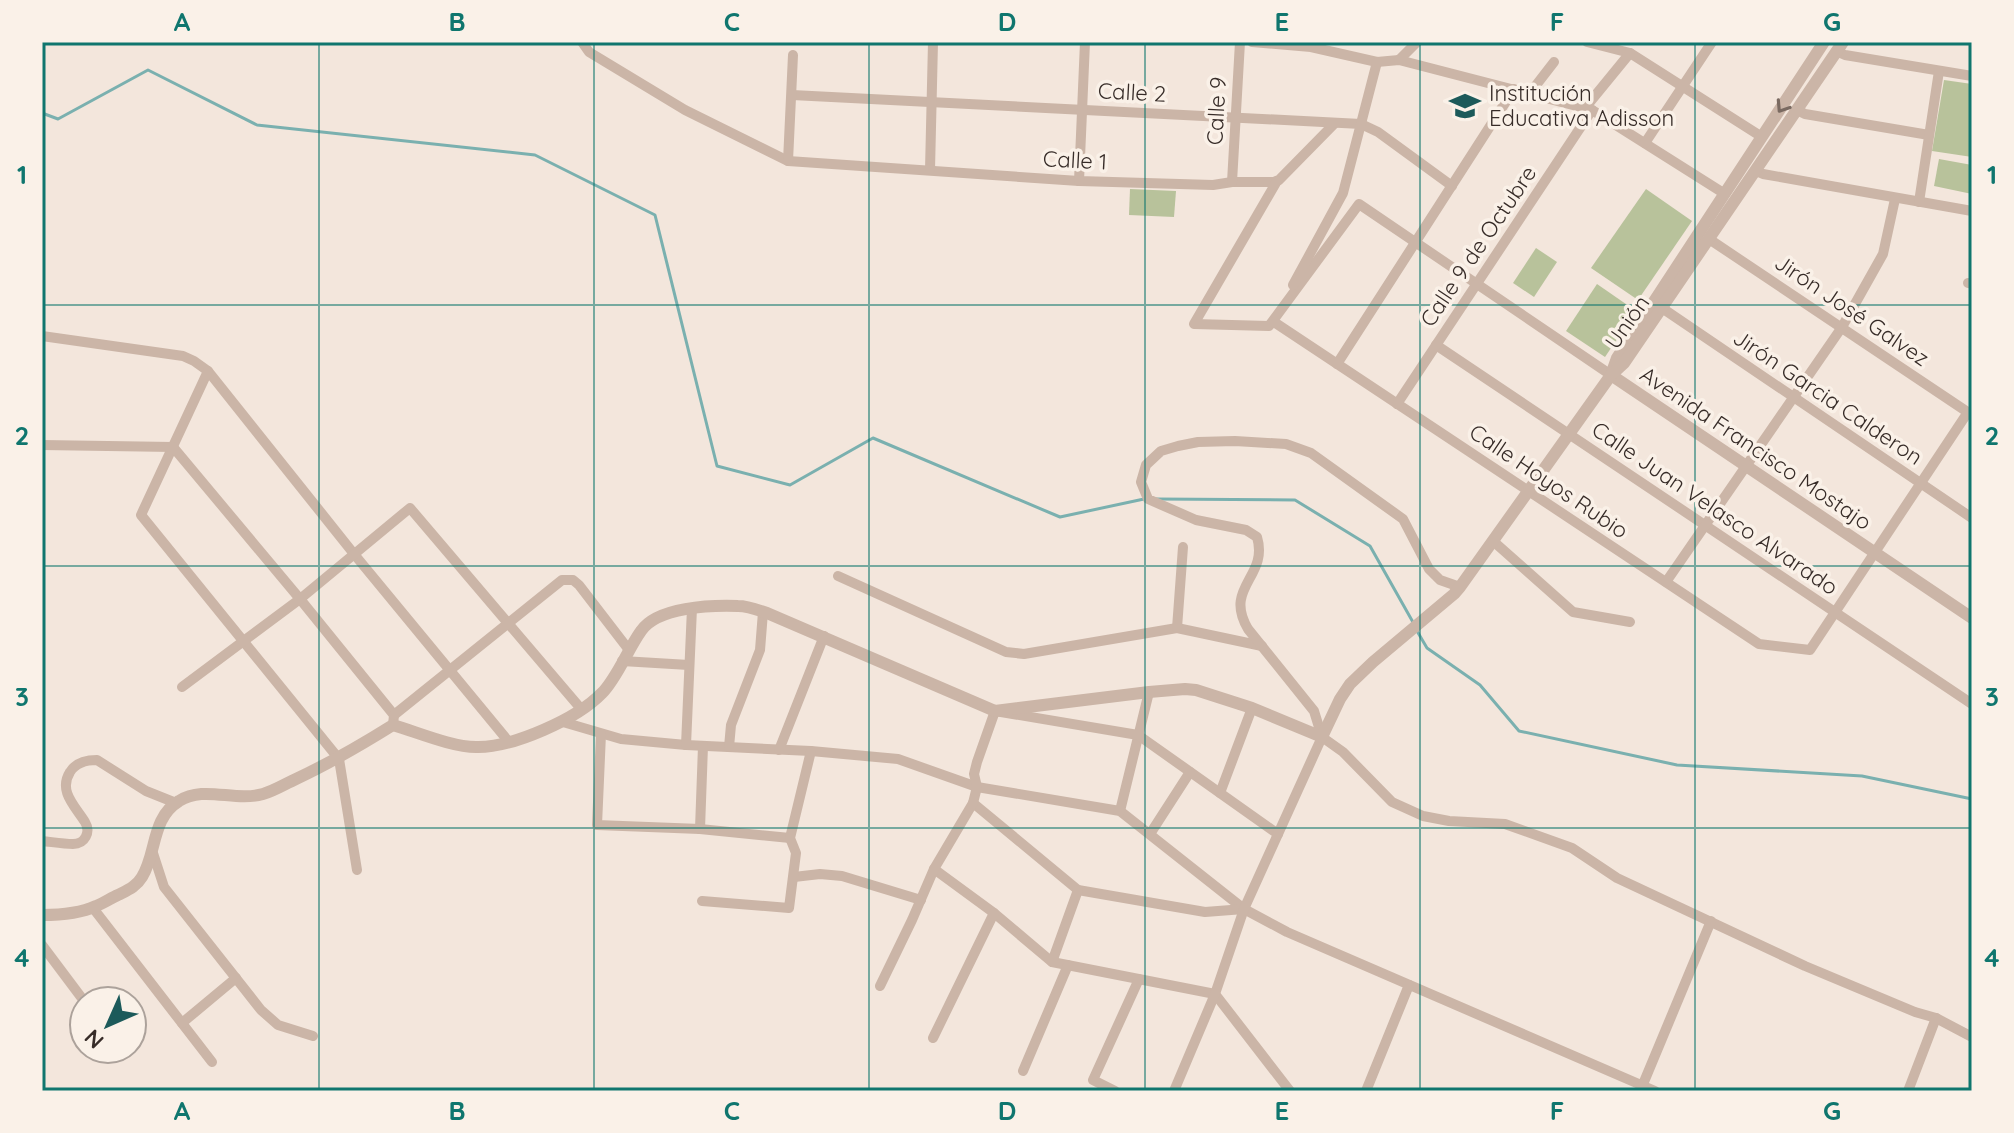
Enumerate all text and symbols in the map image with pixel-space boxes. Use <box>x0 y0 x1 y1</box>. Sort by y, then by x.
text: A <box>174 5 191 38</box>
text: B <box>448 5 466 38</box>
text: C <box>724 5 740 38</box>
text: D <box>998 5 1016 38</box>
text: E <box>1275 5 1289 38</box>
text: F <box>1550 5 1564 38</box>
text: G <box>1823 5 1841 38</box>
street label: Calle 2 <box>1097 76 1167 108</box>
street label: Calle 9 <box>1200 76 1232 146</box>
place label: Institución Educativa Adisson <box>1489 79 1674 132</box>
school or university icon: Institución Educativa Adisson <box>1448 89 1482 123</box>
one-way arrow <box>1776 99 1791 113</box>
street label: Calle 1 <box>1042 144 1108 176</box>
text: 1 <box>17 158 27 191</box>
text: 1 <box>1987 158 1997 191</box>
street label: Calle 9 de Octubre <box>1414 160 1542 332</box>
street label: Jirón José Galvez <box>1769 248 1935 372</box>
street label: Unión <box>1599 290 1655 354</box>
street label: Jirón Garcia Calderon <box>1728 323 1928 471</box>
street label: Avenida Francisco Mostajo <box>1635 360 1877 536</box>
street label: Calle Juan Velasco Alvarado <box>1587 415 1843 601</box>
street label: Calle Hoyos Rubio <box>1464 418 1634 544</box>
text: 2 <box>15 419 29 452</box>
text: 2 <box>1985 419 1999 452</box>
text: 3 <box>15 680 29 713</box>
text: 3 <box>1985 680 1999 713</box>
text: 4 <box>14 941 30 974</box>
text: 4 <box>1984 941 2000 974</box>
north arrow <box>68 985 148 1065</box>
text: N <box>78 1024 109 1055</box>
text: A <box>174 1094 191 1127</box>
text: B <box>448 1094 466 1127</box>
text: C <box>724 1094 740 1127</box>
text: D <box>998 1094 1016 1127</box>
text: E <box>1275 1094 1289 1127</box>
text: F <box>1550 1094 1564 1127</box>
text: G <box>1823 1094 1841 1127</box>

